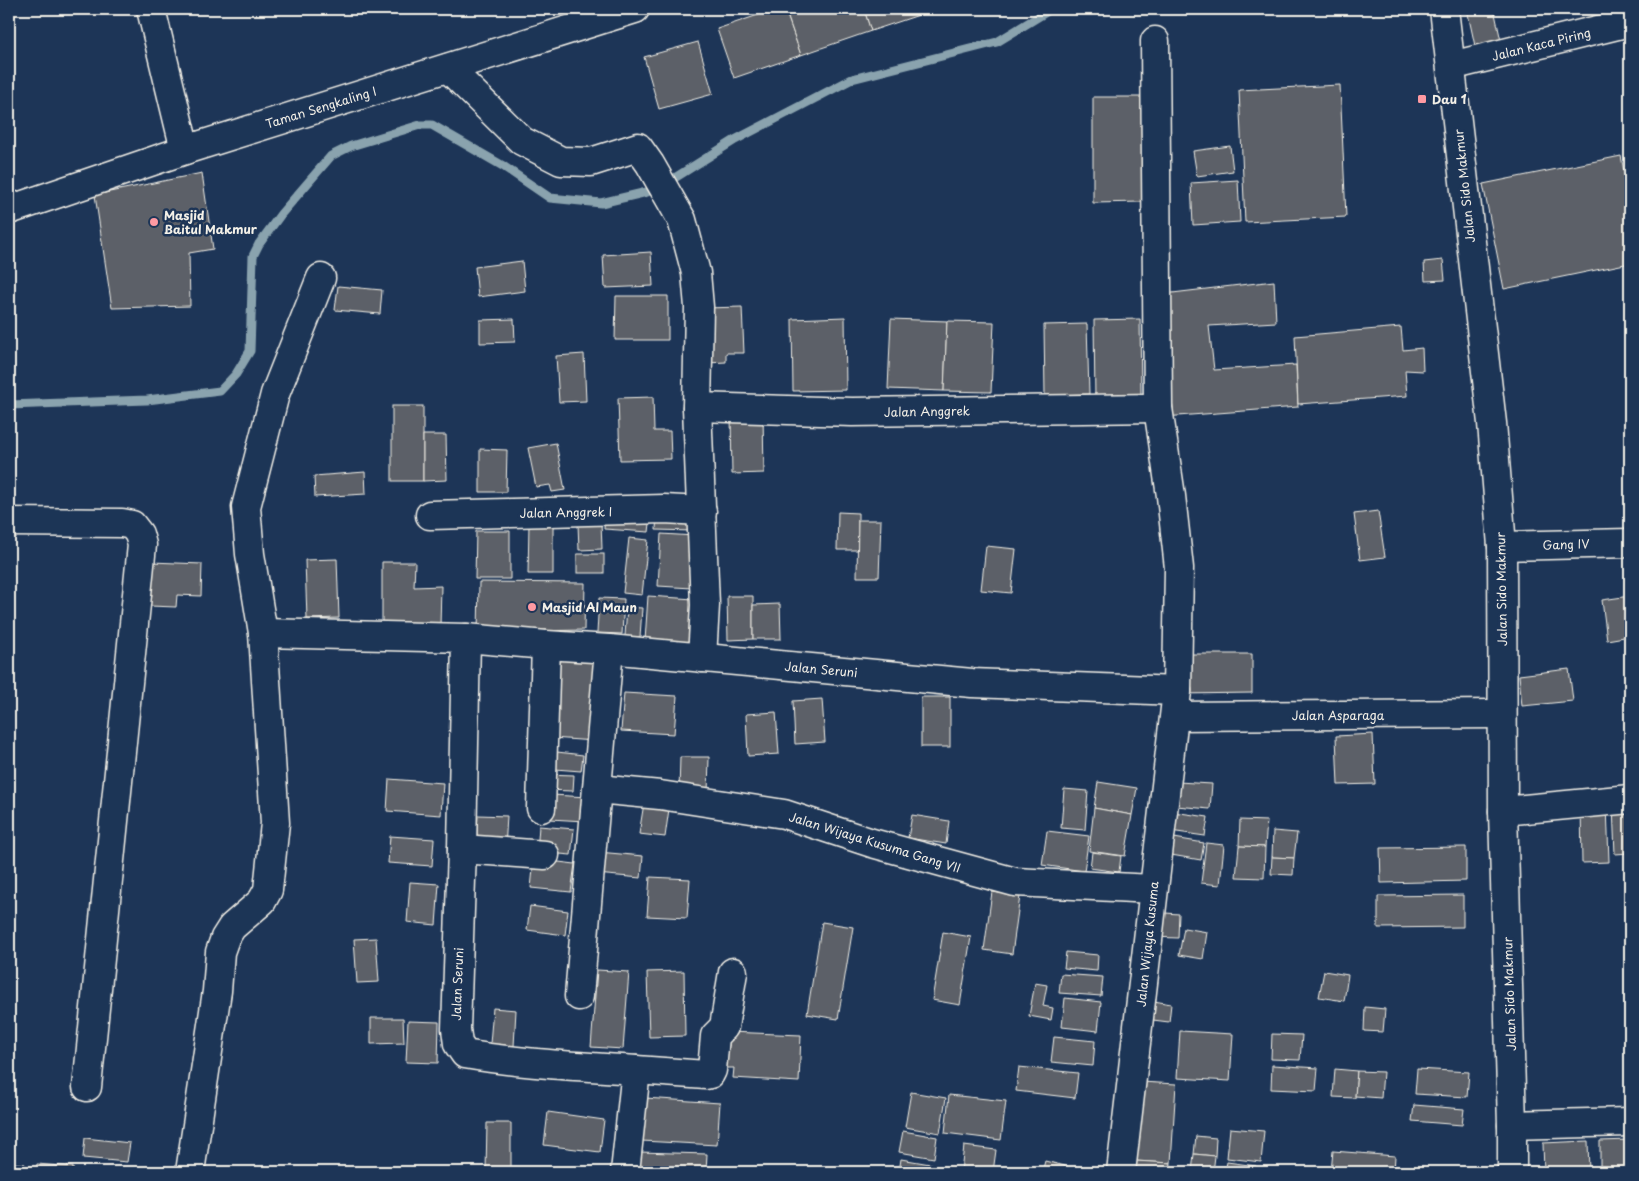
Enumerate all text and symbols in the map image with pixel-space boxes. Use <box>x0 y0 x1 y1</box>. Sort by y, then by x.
street label: Jalan Kaca Piring <box>1490 23 1592 65</box>
street label: Taman Sengkaling I <box>263 82 379 132</box>
place label: Dau 1 <box>1432 90 1467 108</box>
marker: Dau 1 <box>1416 93 1428 105</box>
street label: Jalan Sido Makmur <box>1449 128 1479 244</box>
place label: Masjid Baitul Makmur <box>164 206 258 238</box>
marker: Masjid Baitul Makmur <box>148 216 160 228</box>
street label: Jalan Anggrek <box>884 401 970 421</box>
street label: Jalan Anggrek I <box>519 502 613 522</box>
street label: Jalan Sido Makmur <box>1491 531 1511 646</box>
street label: Gang IV <box>1542 534 1590 554</box>
place label: Masjid Al Maun <box>542 598 637 616</box>
marker: Masjid Al Maun <box>526 601 538 613</box>
street label: Jalan Seruni <box>784 657 858 681</box>
street label: Jalan Asparaga <box>1292 706 1385 724</box>
street label: Jalan Wijaya Kusuma Gang VII <box>787 807 963 877</box>
street label: Jalan Wijaya Kusuma <box>1131 880 1163 1008</box>
street label: Jalan Sido Makmur <box>1498 936 1520 1051</box>
street label: Jalan Seruni <box>447 947 467 1021</box>

